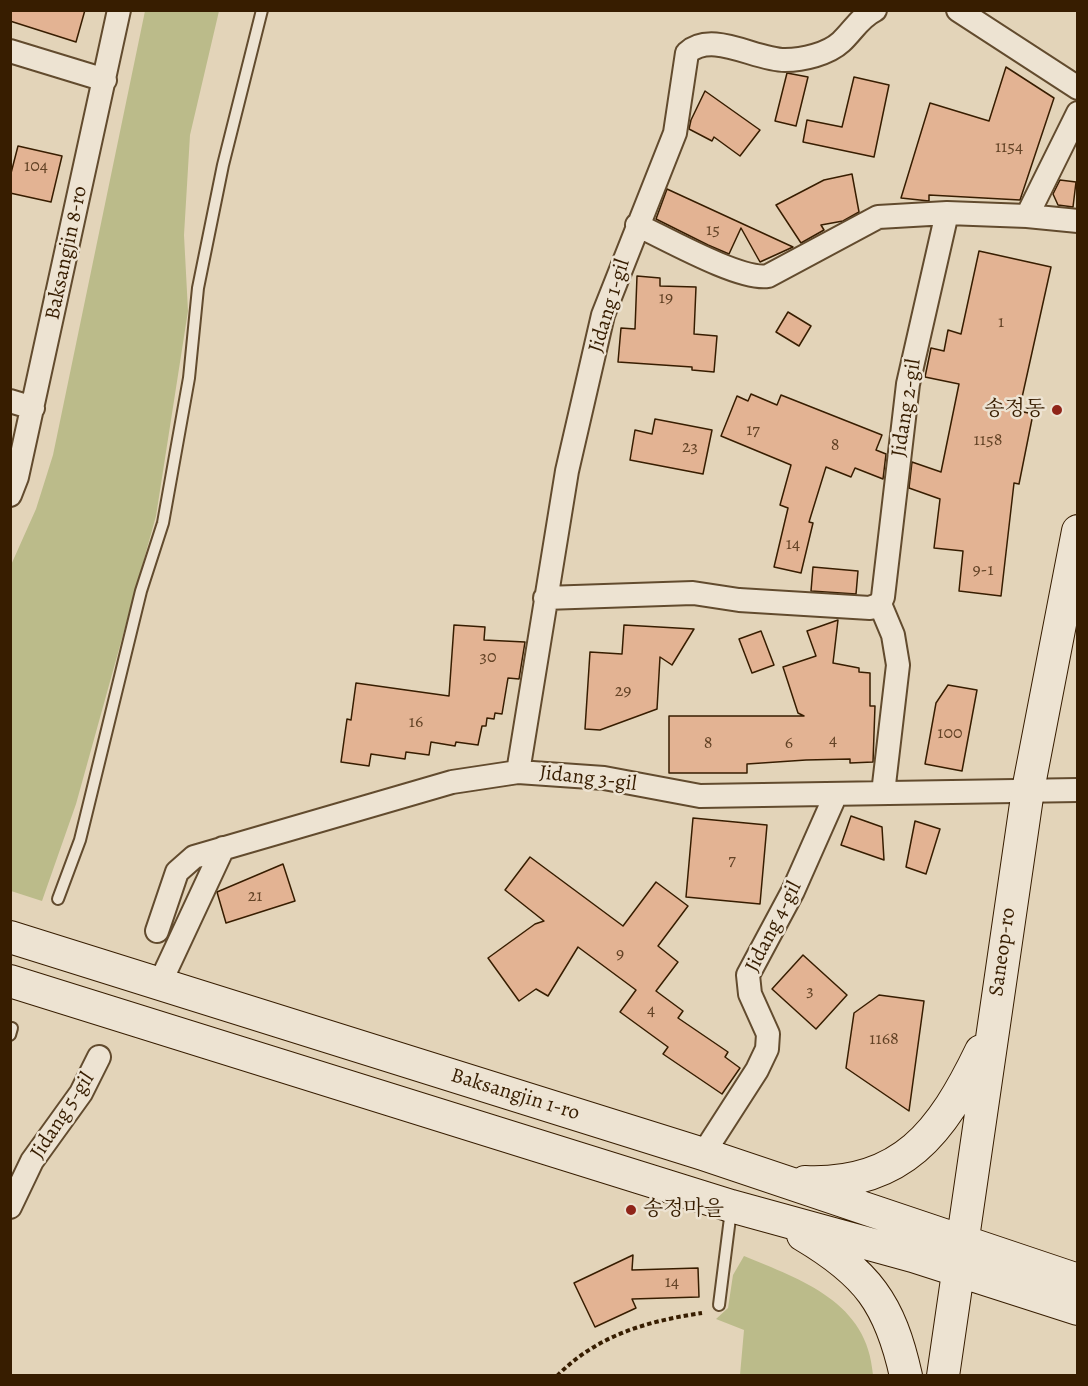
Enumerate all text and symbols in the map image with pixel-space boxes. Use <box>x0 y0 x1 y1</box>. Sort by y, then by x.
house number: 1154 <box>995 137 1023 159</box>
house number: 104 <box>24 156 48 178</box>
street label: Baksangjin 8-ro <box>41 184 93 322</box>
house number: 15 <box>706 220 720 242</box>
street label: Jidang 1-gil <box>584 256 636 356</box>
house number: 19 <box>659 288 673 310</box>
house number: 1 <box>998 312 1004 334</box>
street label: Jidang 2-gil <box>887 357 927 459</box>
place label: 송정동 <box>984 397 1045 423</box>
marker: 송정동 <box>1050 403 1064 417</box>
house number: 17 <box>746 420 760 442</box>
house number: 1158 <box>974 430 1002 452</box>
house number: 8 <box>831 435 839 457</box>
house number: 23 <box>682 437 698 459</box>
house number: 14 <box>786 534 800 556</box>
house number: 9-1 <box>972 560 994 582</box>
house number: 30 <box>479 647 497 669</box>
house number: 29 <box>615 681 631 703</box>
house number: 16 <box>409 712 423 734</box>
house number: 100 <box>937 723 963 745</box>
house number: 4 <box>829 730 837 752</box>
house number: 8 <box>704 733 712 755</box>
house number: 6 <box>785 733 793 755</box>
street label: Jidang 3-gil <box>538 761 638 797</box>
house number: 7 <box>728 850 736 872</box>
street label: Jidang 4-gil <box>740 877 808 977</box>
house number: 21 <box>248 886 262 908</box>
street label: Saneop-ro <box>984 906 1022 998</box>
house number: 9 <box>616 944 624 966</box>
house number: 3 <box>806 981 814 1003</box>
house number: 4 <box>647 1000 655 1022</box>
house number: 1168 <box>869 1029 899 1051</box>
street label: Baksangjin 1-ro <box>448 1063 582 1127</box>
street label: Jidang 5-gil <box>26 1068 100 1164</box>
place label: 송정마을 <box>643 1197 724 1223</box>
marker: 송정마을 <box>624 1203 638 1217</box>
house number: 14 <box>665 1272 679 1294</box>

